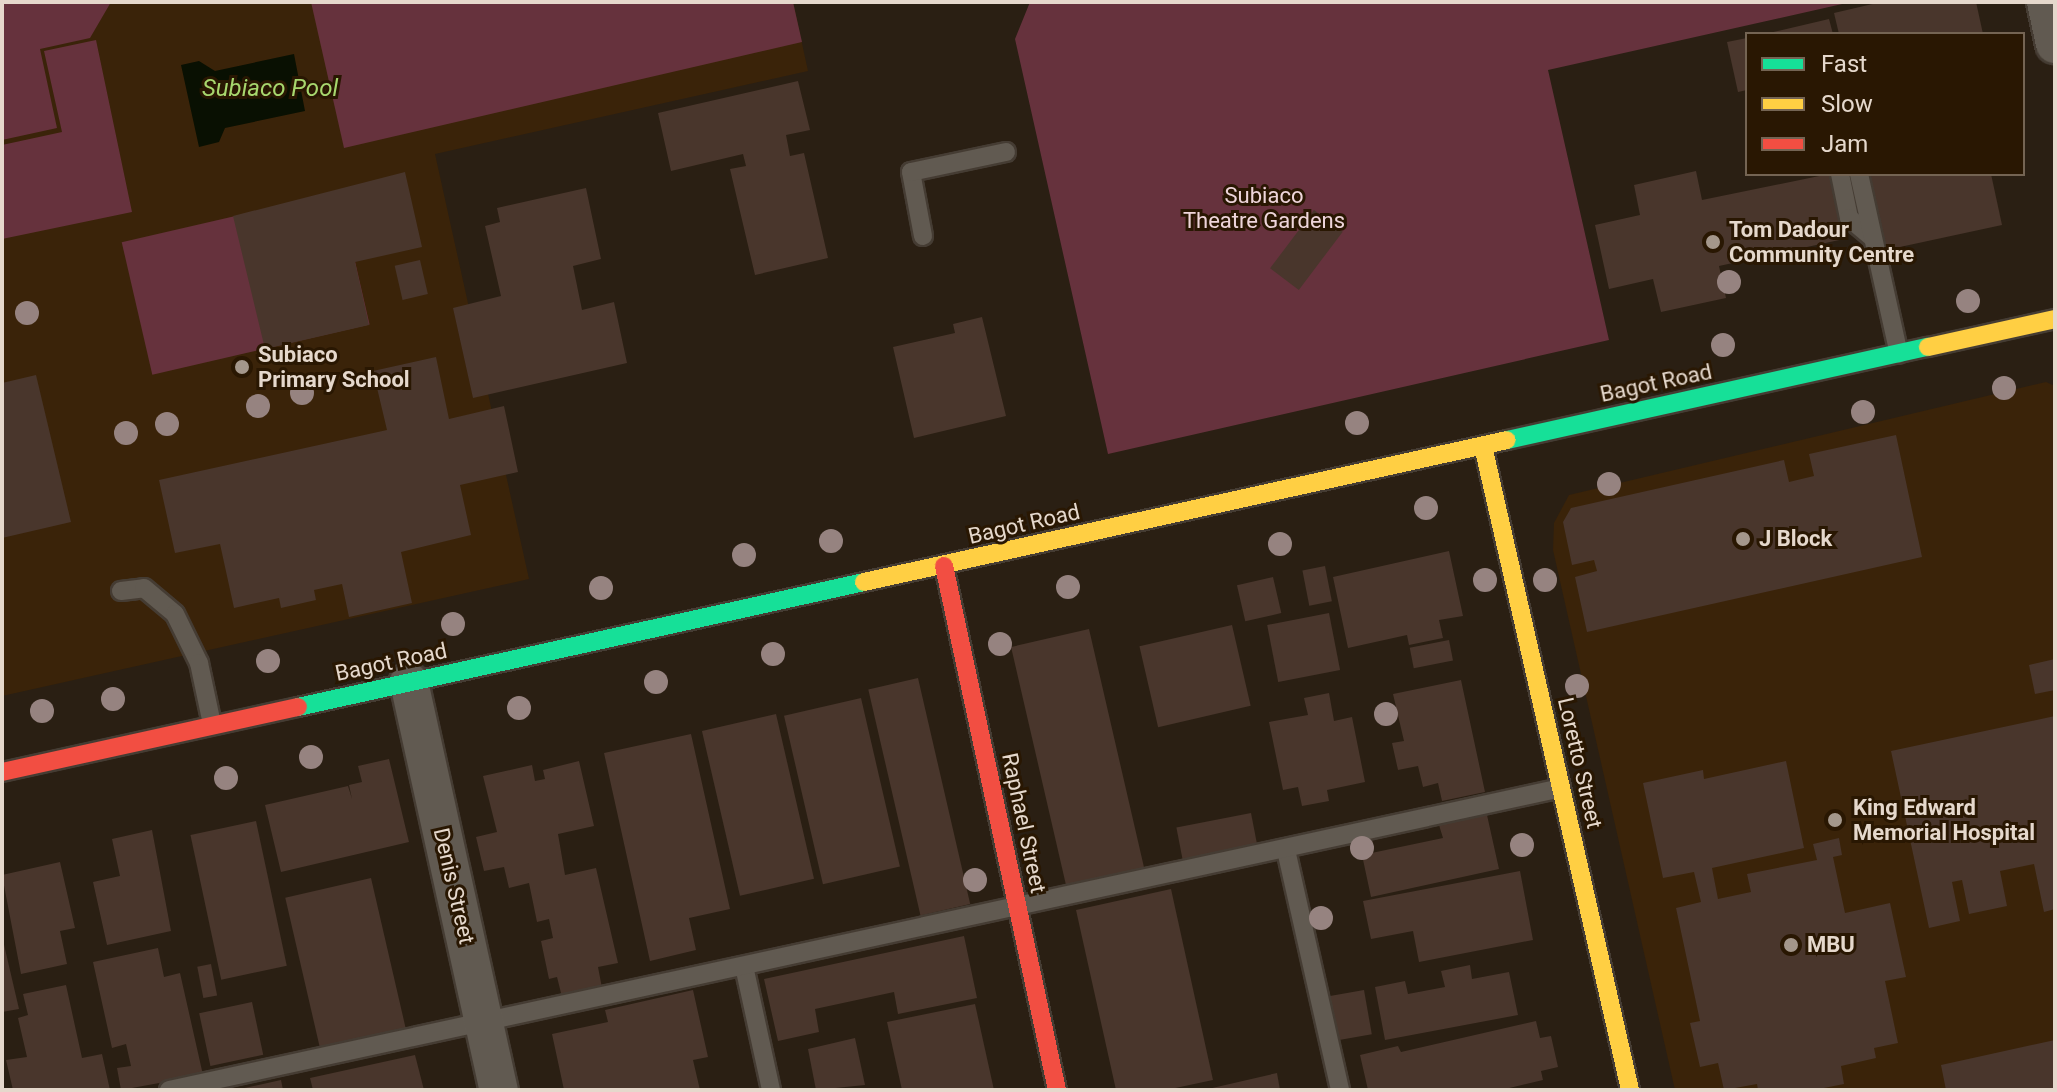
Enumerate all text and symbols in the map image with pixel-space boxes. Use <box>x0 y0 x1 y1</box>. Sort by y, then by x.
legend <box>1745 32 2025 176</box>
text: Fast <box>1821 50 1867 78</box>
water label: Subiaco Pool <box>202 75 338 103</box>
text: Slow <box>1821 90 1873 118</box>
text: Jam <box>1821 130 1868 158</box>
park label: Subiaco Theatre Gardens <box>1183 182 1345 234</box>
place label: Tom Dadour Community Centre <box>1729 216 1914 268</box>
marker: Tom Dadour Community Centre <box>1704 233 1722 251</box>
place label: Subiaco Primary School <box>258 341 410 392</box>
marker: Subiaco Primary School <box>233 358 251 376</box>
street label: Bagot Road <box>1598 358 1714 408</box>
street label: Bagot Road <box>966 498 1082 550</box>
place label: J Block <box>1759 526 1832 552</box>
marker: J Block <box>1734 530 1752 548</box>
street label: Bagot Road <box>333 637 449 687</box>
street label: Loretto Street <box>1552 695 1608 831</box>
street label: Raphael Street <box>996 751 1052 895</box>
place label: King Edward Memorial Hospital <box>1853 794 2035 846</box>
marker: King Edward Memorial Hospital <box>1824 809 1846 831</box>
street label: Denis Street <box>428 825 480 947</box>
place label: MBU <box>1807 932 1855 958</box>
marker: MBU <box>1782 936 1800 954</box>

